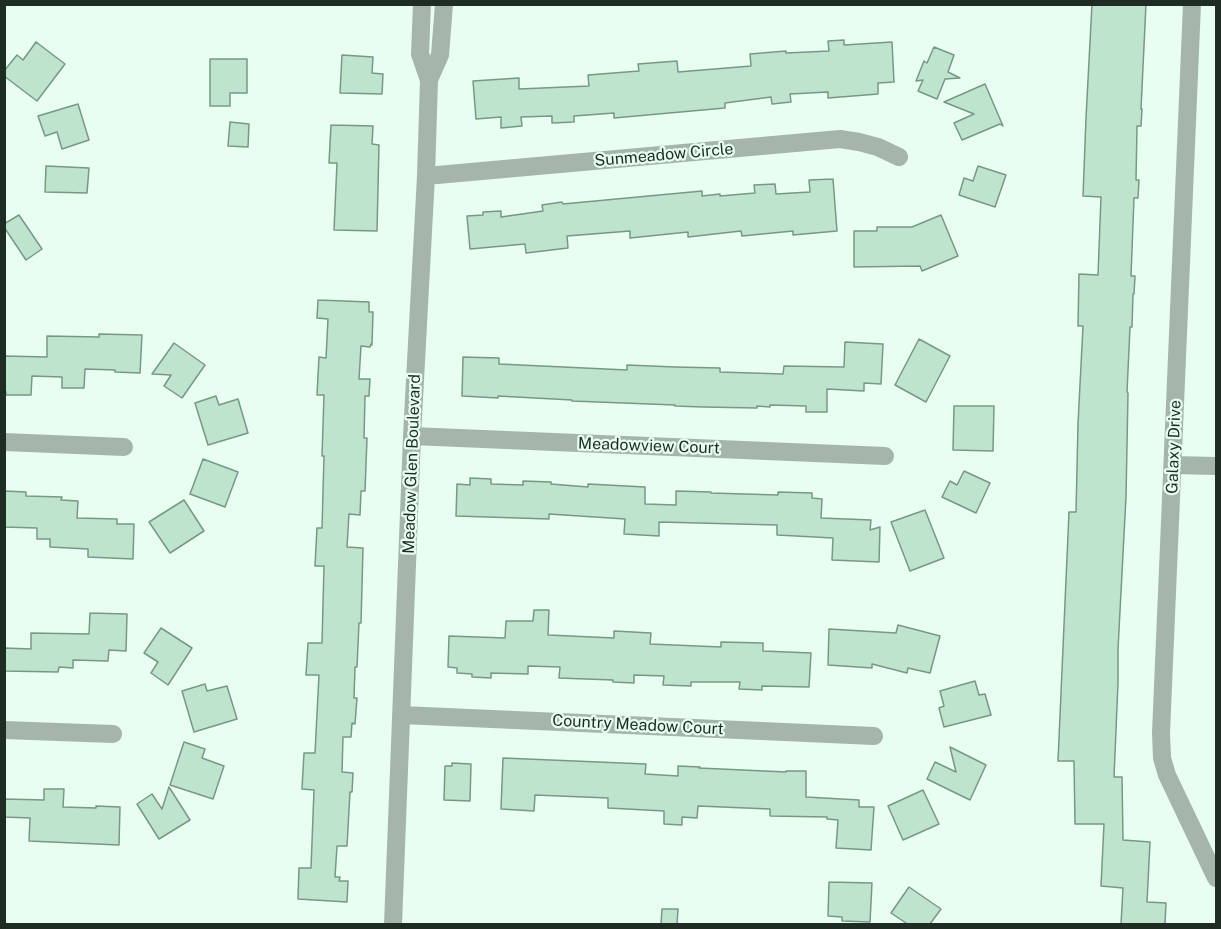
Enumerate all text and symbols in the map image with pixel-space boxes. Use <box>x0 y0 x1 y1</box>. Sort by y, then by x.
street label: Sunmeadow Circle <box>594 139 734 171</box>
street label: Meadow Glen Boulevard <box>399 374 425 554</box>
street label: Galaxy Drive <box>1163 400 1185 494</box>
street label: Meadowview Court <box>578 434 720 458</box>
street label: Country Meadow Court <box>552 711 724 739</box>

